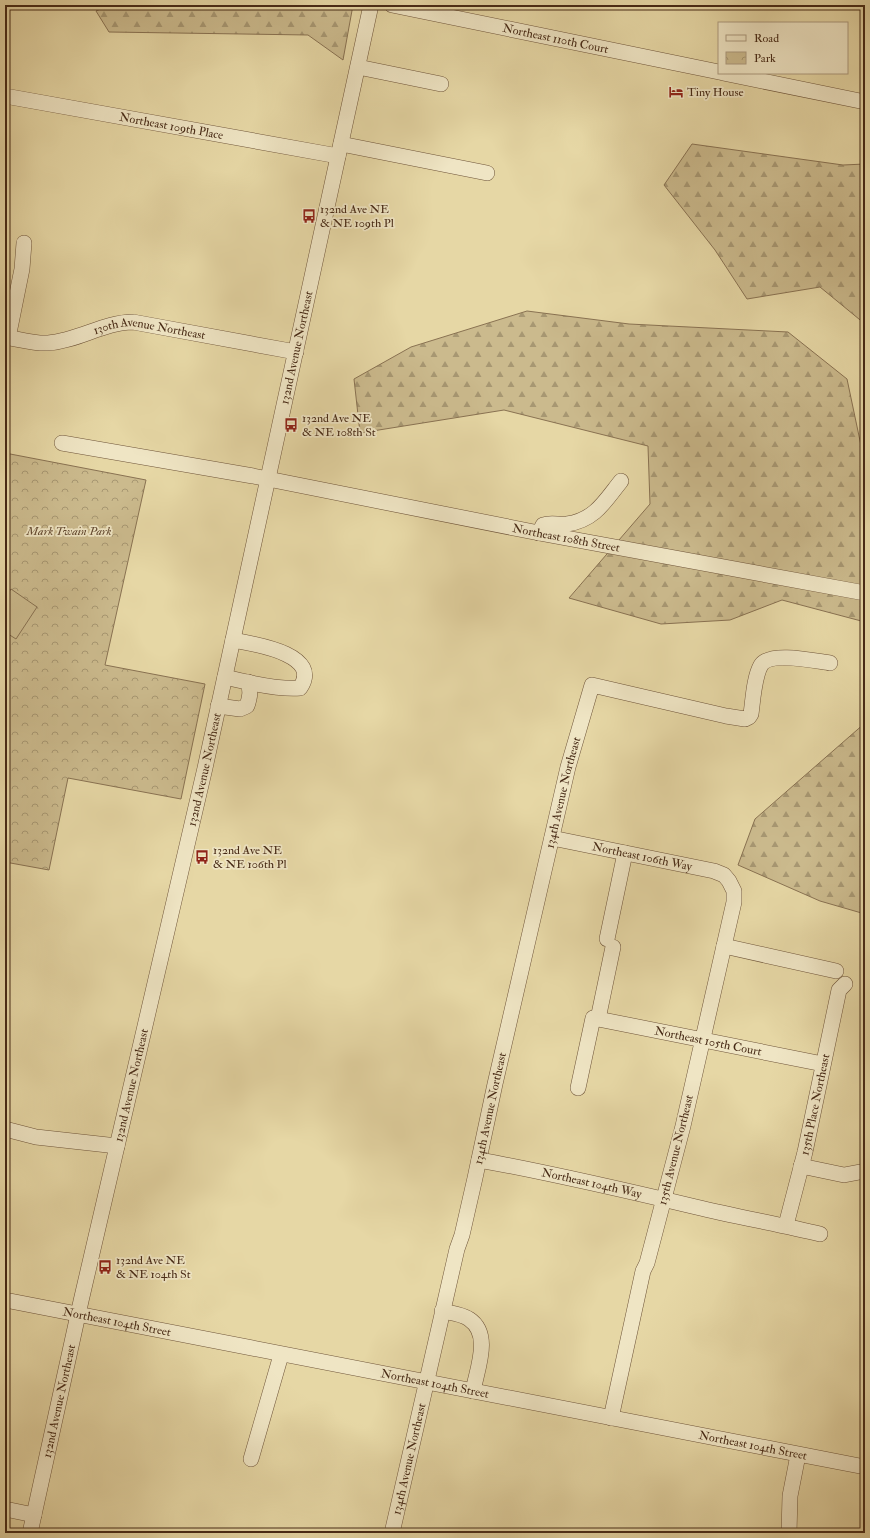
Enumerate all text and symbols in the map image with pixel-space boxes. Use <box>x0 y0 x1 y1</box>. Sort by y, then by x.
street label: Northeast 110th Court <box>501 20 610 57</box>
legend <box>718 22 848 74</box>
text: Road <box>754 31 779 46</box>
text: Park <box>754 51 776 66</box>
hotel icon: Tiny House <box>668 84 684 100</box>
place label: Tiny House <box>687 85 744 100</box>
street label: Northeast 109th Place <box>118 109 225 143</box>
place label: 132nd Ave NE & NE 109th Pl <box>320 202 394 231</box>
bus stop icon: 132nd Ave NE & NE 109th Pl <box>301 208 317 224</box>
street label: 132nd Avenue Northeast <box>277 289 316 406</box>
street label: 130th Avenue Northeast <box>91 314 207 343</box>
place label: 132nd Ave NE & NE 108th St <box>302 411 376 440</box>
bus stop icon: 132nd Ave NE & NE 108th St <box>283 417 299 433</box>
street label: Northeast 108th Street <box>511 520 621 555</box>
park label: Mark Twain Park <box>26 524 111 539</box>
street label: 132nd Avenue Northeast <box>184 711 224 828</box>
street label: 134th Avenue Northeast <box>542 735 584 850</box>
street label: Northeast 106th Way <box>591 839 694 874</box>
place label: 132nd Ave NE & NE 106th Pl <box>213 843 287 872</box>
bus stop icon: 132nd Ave NE & NE 106th Pl <box>194 849 210 865</box>
street label: Northeast 105th Court <box>653 1023 763 1059</box>
street label: 132nd Avenue Northeast <box>111 1027 152 1143</box>
street label: 134th Avenue Northeast <box>471 1051 510 1166</box>
street label: 135th Place Northeast <box>797 1052 833 1157</box>
street label: 135th Avenue Northeast <box>655 1093 697 1207</box>
street label: Northeast 104th Way <box>540 1165 644 1202</box>
place label: 132nd Ave NE & NE 104th St <box>116 1253 191 1282</box>
bus stop icon: 132nd Ave NE & NE 104th St <box>97 1259 113 1275</box>
street label: Northeast 104th Street <box>62 1304 172 1340</box>
street label: 132nd Avenue Northeast <box>39 1343 79 1459</box>
street label: Northeast 104th Street <box>380 1366 490 1401</box>
street label: 134th Avenue Northeast <box>389 1401 429 1516</box>
street label: Northeast 104th Street <box>698 1427 809 1463</box>

